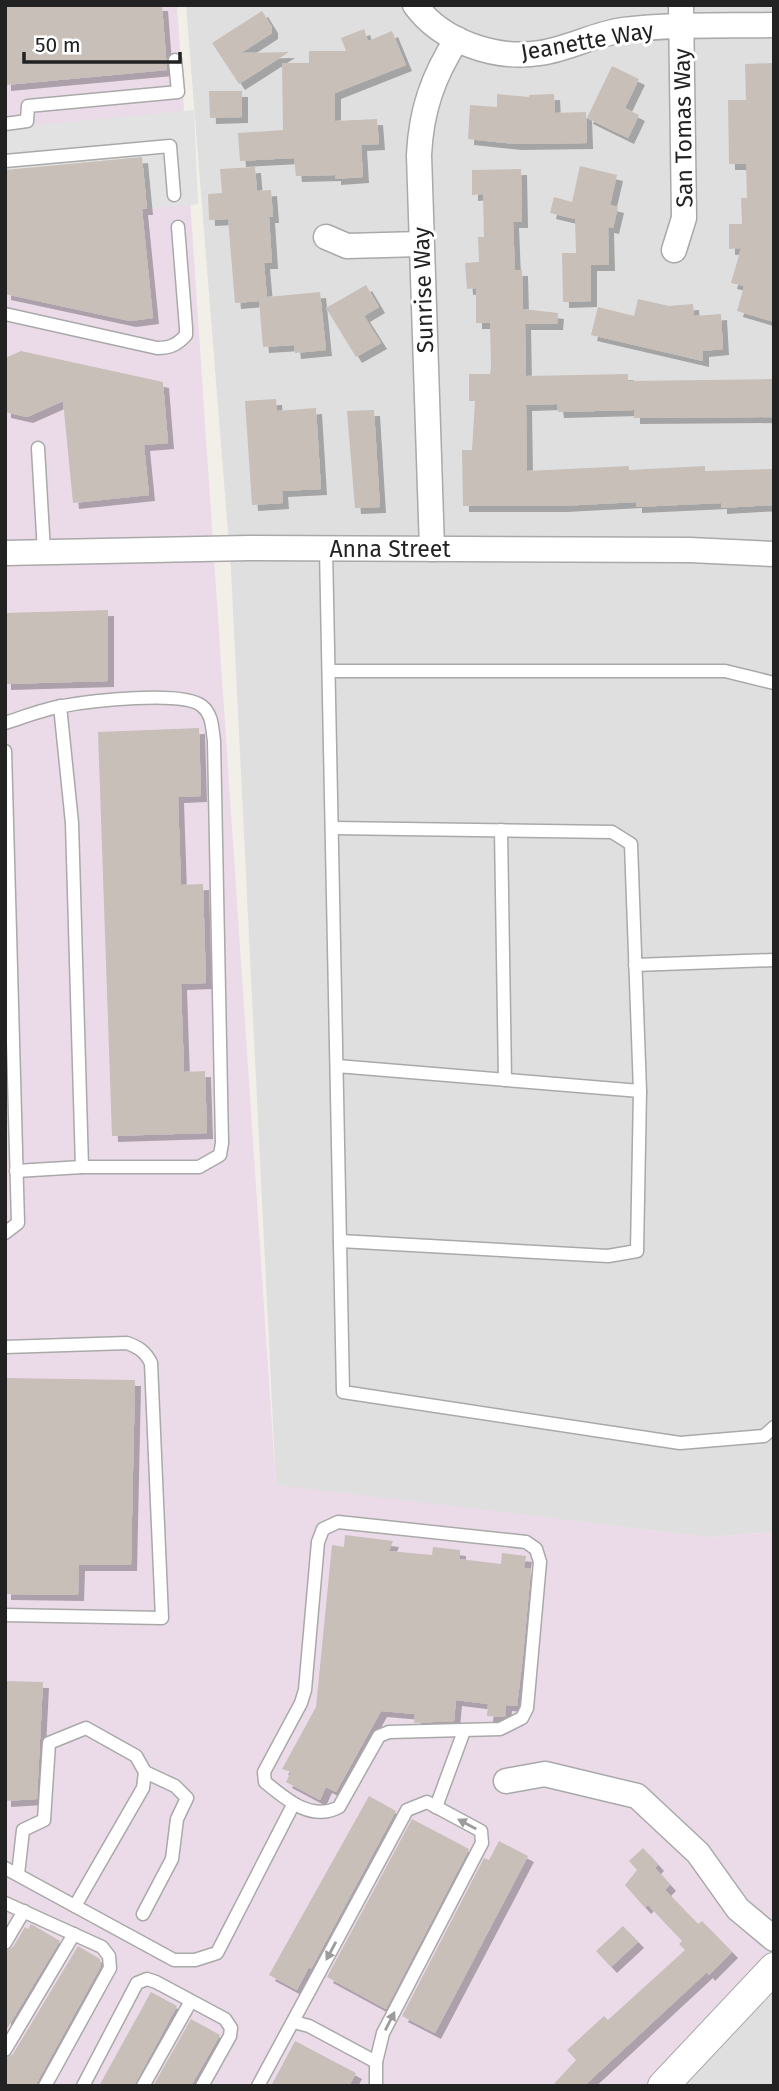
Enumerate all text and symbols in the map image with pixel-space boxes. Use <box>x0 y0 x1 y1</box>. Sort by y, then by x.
street label: Jeanette Way <box>518 15 656 66</box>
scale bar <box>24 21 180 65</box>
text: 50 m <box>35 32 81 58</box>
street label: San Tomas Way <box>668 47 698 208</box>
street label: Sunrise Way <box>407 226 439 353</box>
street label: Anna Street <box>329 535 451 563</box>
one-way arrow <box>457 1818 477 1830</box>
one-way arrow <box>326 1942 338 1962</box>
one-way arrow <box>384 2010 396 2030</box>

